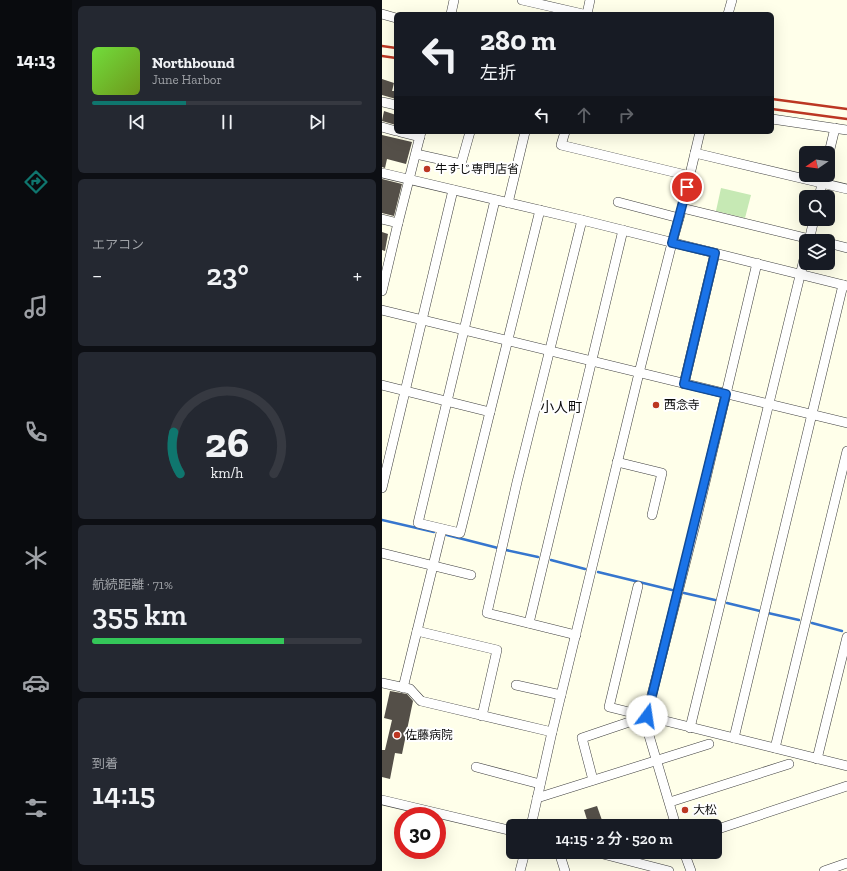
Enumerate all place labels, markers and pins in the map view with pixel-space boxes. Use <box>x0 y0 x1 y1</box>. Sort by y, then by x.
place label: 牛すじ専門店省 <box>435 162 519 176</box>
marker: 牛すじ専門店省 <box>422 164 432 174</box>
pin <box>670 170 704 204</box>
place label: 西念寺 <box>664 398 700 412</box>
marker: 西念寺 <box>651 400 661 410</box>
place label: 佐藤病院 <box>405 728 453 742</box>
marker: 佐藤病院 <box>392 730 402 740</box>
place label: 大松 <box>693 803 717 817</box>
marker: 大松 <box>680 805 690 815</box>

